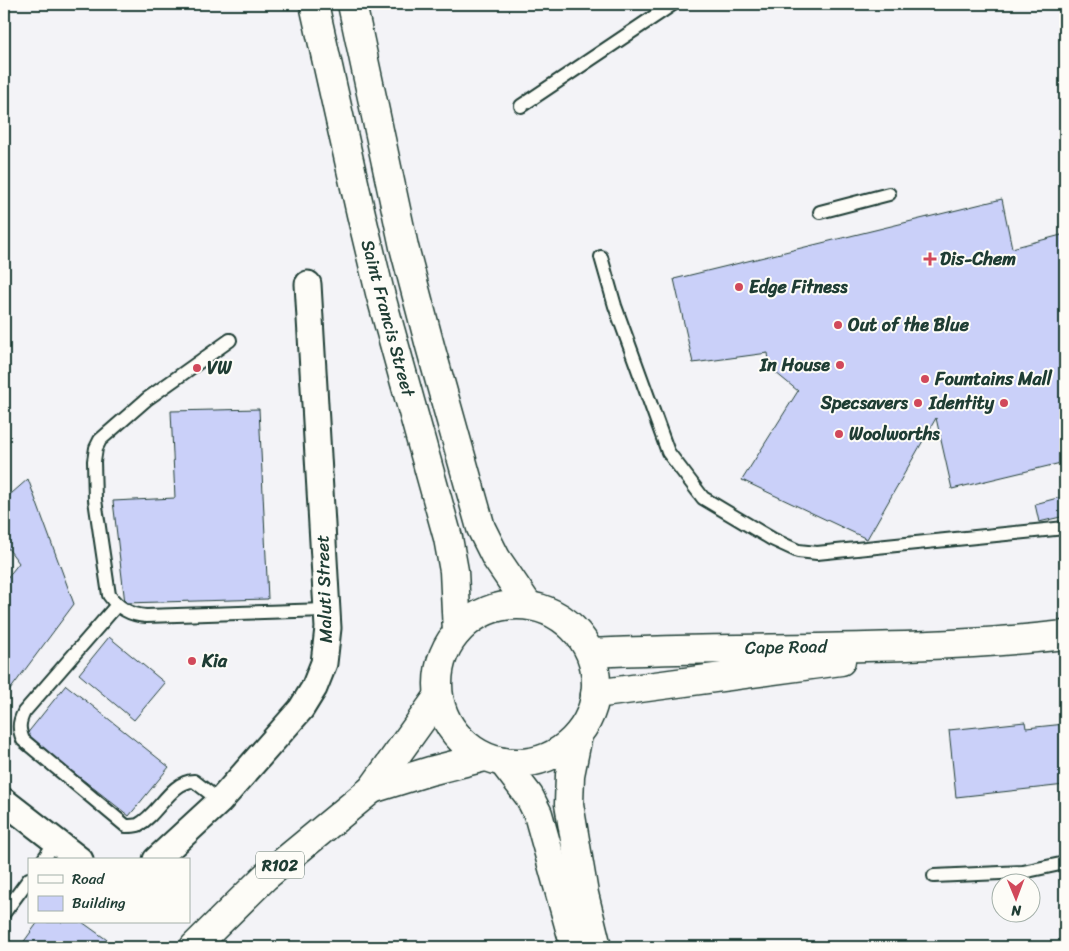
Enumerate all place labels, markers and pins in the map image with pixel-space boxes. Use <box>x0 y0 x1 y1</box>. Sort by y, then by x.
place label: Dis-Chem <box>940 243 1016 275</box>
marker: Dis-Chem <box>924 253 936 265</box>
place label: Edge Fitness <box>749 271 848 303</box>
marker: Edge Fitness <box>733 281 745 293</box>
place label: Out of the Blue <box>848 309 970 341</box>
marker: Out of the Blue <box>832 319 844 331</box>
place label: In House <box>759 349 830 381</box>
place label: VW <box>207 352 233 384</box>
marker: In House <box>834 359 846 371</box>
marker: VW <box>191 362 203 374</box>
place label: Fountains Mall <box>934 363 1053 395</box>
marker: Fountains Mall <box>919 373 931 385</box>
place label: Specsavers <box>820 387 909 419</box>
place label: Identity <box>928 387 995 419</box>
marker: Specsavers <box>912 397 924 409</box>
marker: Identity <box>998 397 1010 409</box>
place label: Woolworths <box>849 418 940 450</box>
marker: Woolworths <box>833 428 845 440</box>
place label: Kia <box>201 645 228 677</box>
marker: Kia <box>186 655 198 667</box>

